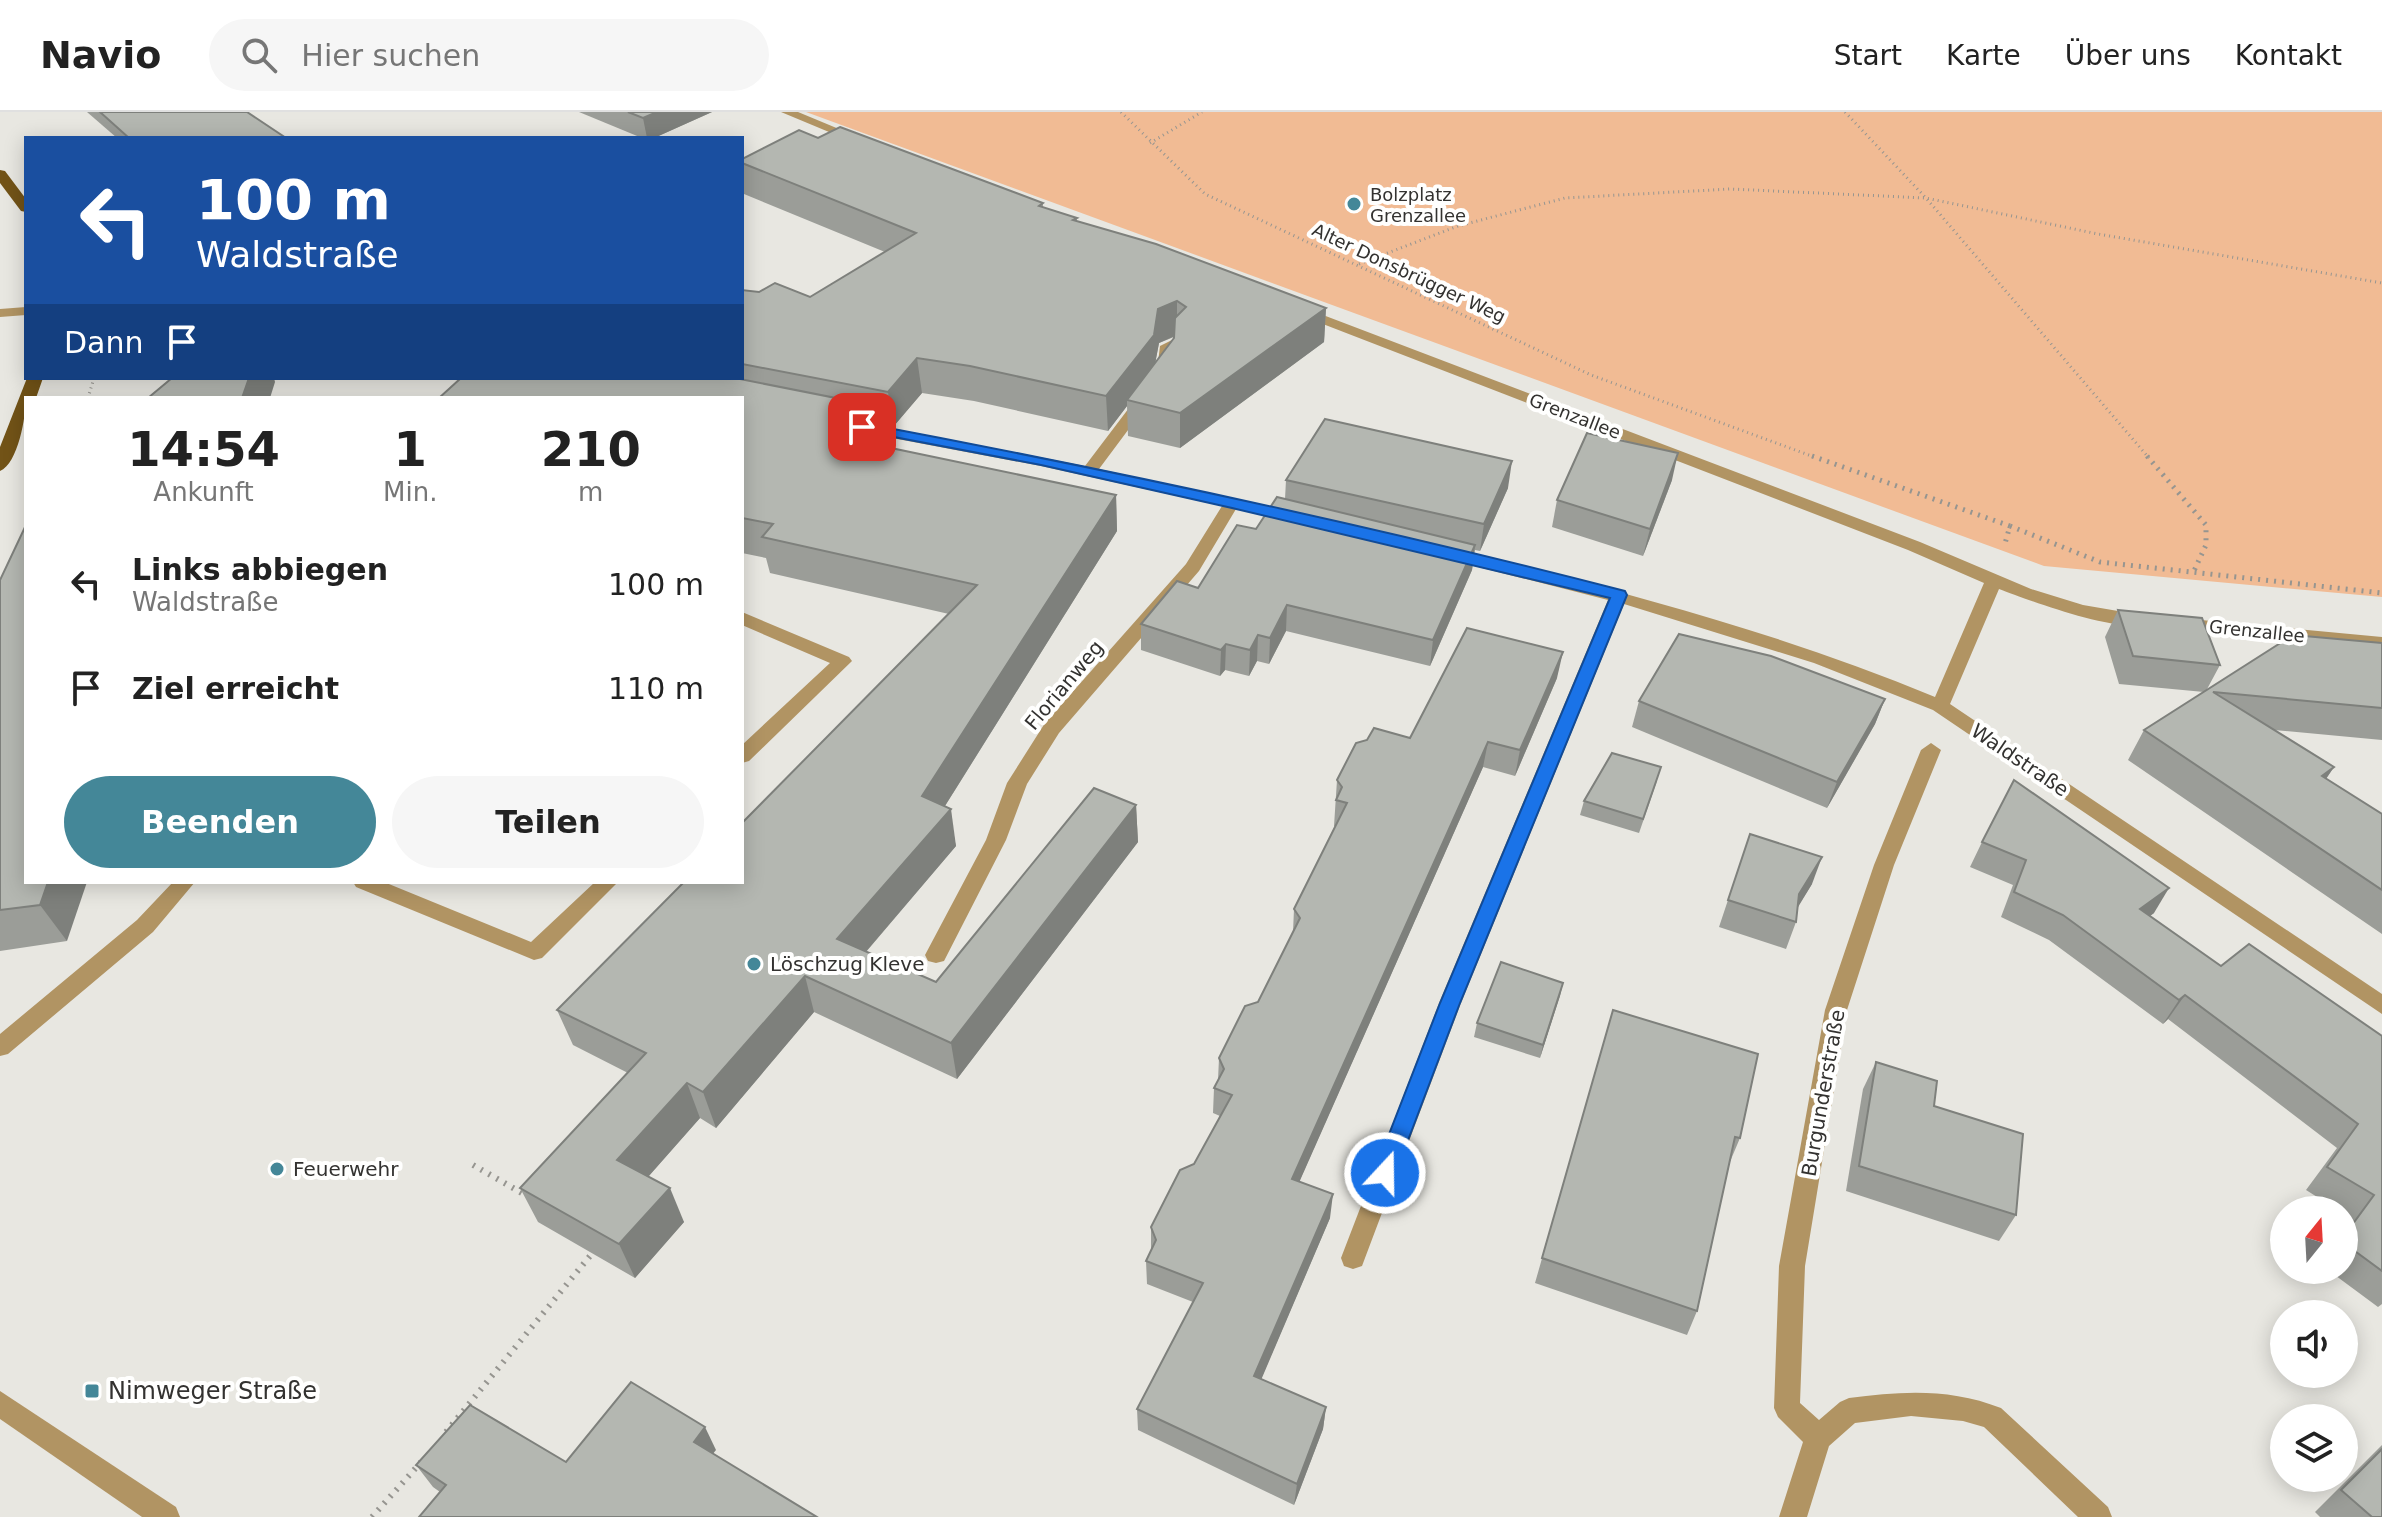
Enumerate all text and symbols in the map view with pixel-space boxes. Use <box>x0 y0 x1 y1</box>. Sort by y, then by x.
search box <box>209 19 769 91</box>
text: Navio <box>40 33 161 77</box>
icon: search <box>237 33 281 77</box>
text: Hier suchen <box>301 38 480 73</box>
text: Start <box>1834 39 1902 72</box>
text: Karte <box>1946 39 2021 72</box>
text: Über uns <box>2065 39 2191 72</box>
text: Kontakt <box>2235 39 2342 72</box>
text: 100 m <box>196 167 391 232</box>
icon: left <box>64 168 168 272</box>
place label: Bolzplatz Grenzallee <box>1370 184 1466 226</box>
marker: Bolzplatz Grenzallee <box>1345 195 1363 213</box>
street label: Alter Donsbrügger Weg <box>1309 219 1509 327</box>
text: Waldstraße <box>196 234 399 275</box>
icon: arrive <box>160 320 204 364</box>
text: Dann <box>64 325 144 360</box>
street label: Grenzallee <box>1526 389 1624 443</box>
pin <box>828 393 896 461</box>
icon: arrive <box>840 405 884 449</box>
text: 14:54 <box>127 421 280 477</box>
text: 1 <box>394 421 427 477</box>
text: 210 <box>541 421 641 477</box>
text: Ankunft <box>153 477 254 507</box>
text: Min. <box>383 477 437 507</box>
text: m <box>578 477 603 507</box>
text: Links abbiegen <box>132 552 388 587</box>
icon: left <box>64 562 108 606</box>
text: 100 m <box>608 567 704 602</box>
text: Waldstraße <box>132 587 278 617</box>
street label: Grenzallee <box>2208 616 2306 646</box>
street label: Florianweg <box>1020 635 1108 735</box>
icon: arrive <box>64 666 108 710</box>
text: Ziel erreicht <box>132 671 339 706</box>
text: 110 m <box>608 671 704 706</box>
street label: Waldstraße <box>1967 719 2073 801</box>
button: Beenden <box>64 776 376 868</box>
button: Teilen <box>392 776 704 868</box>
place label: Löschzug Kleve <box>770 952 924 976</box>
marker: Löschzug Kleve <box>745 955 763 973</box>
street label: Burgunderstraße <box>1796 1008 1850 1178</box>
position arrow <box>1343 1131 1427 1215</box>
place label: Feuerwehr <box>293 1157 399 1181</box>
marker: Feuerwehr <box>268 1160 286 1178</box>
north arrow <box>2270 1196 2358 1284</box>
map controls <box>2270 1196 2358 1492</box>
button: sound <box>2270 1300 2358 1388</box>
place label: Nimweger Straße <box>108 1377 317 1405</box>
marker: Nimweger Straße <box>83 1382 101 1400</box>
button: layers <box>2270 1404 2358 1492</box>

